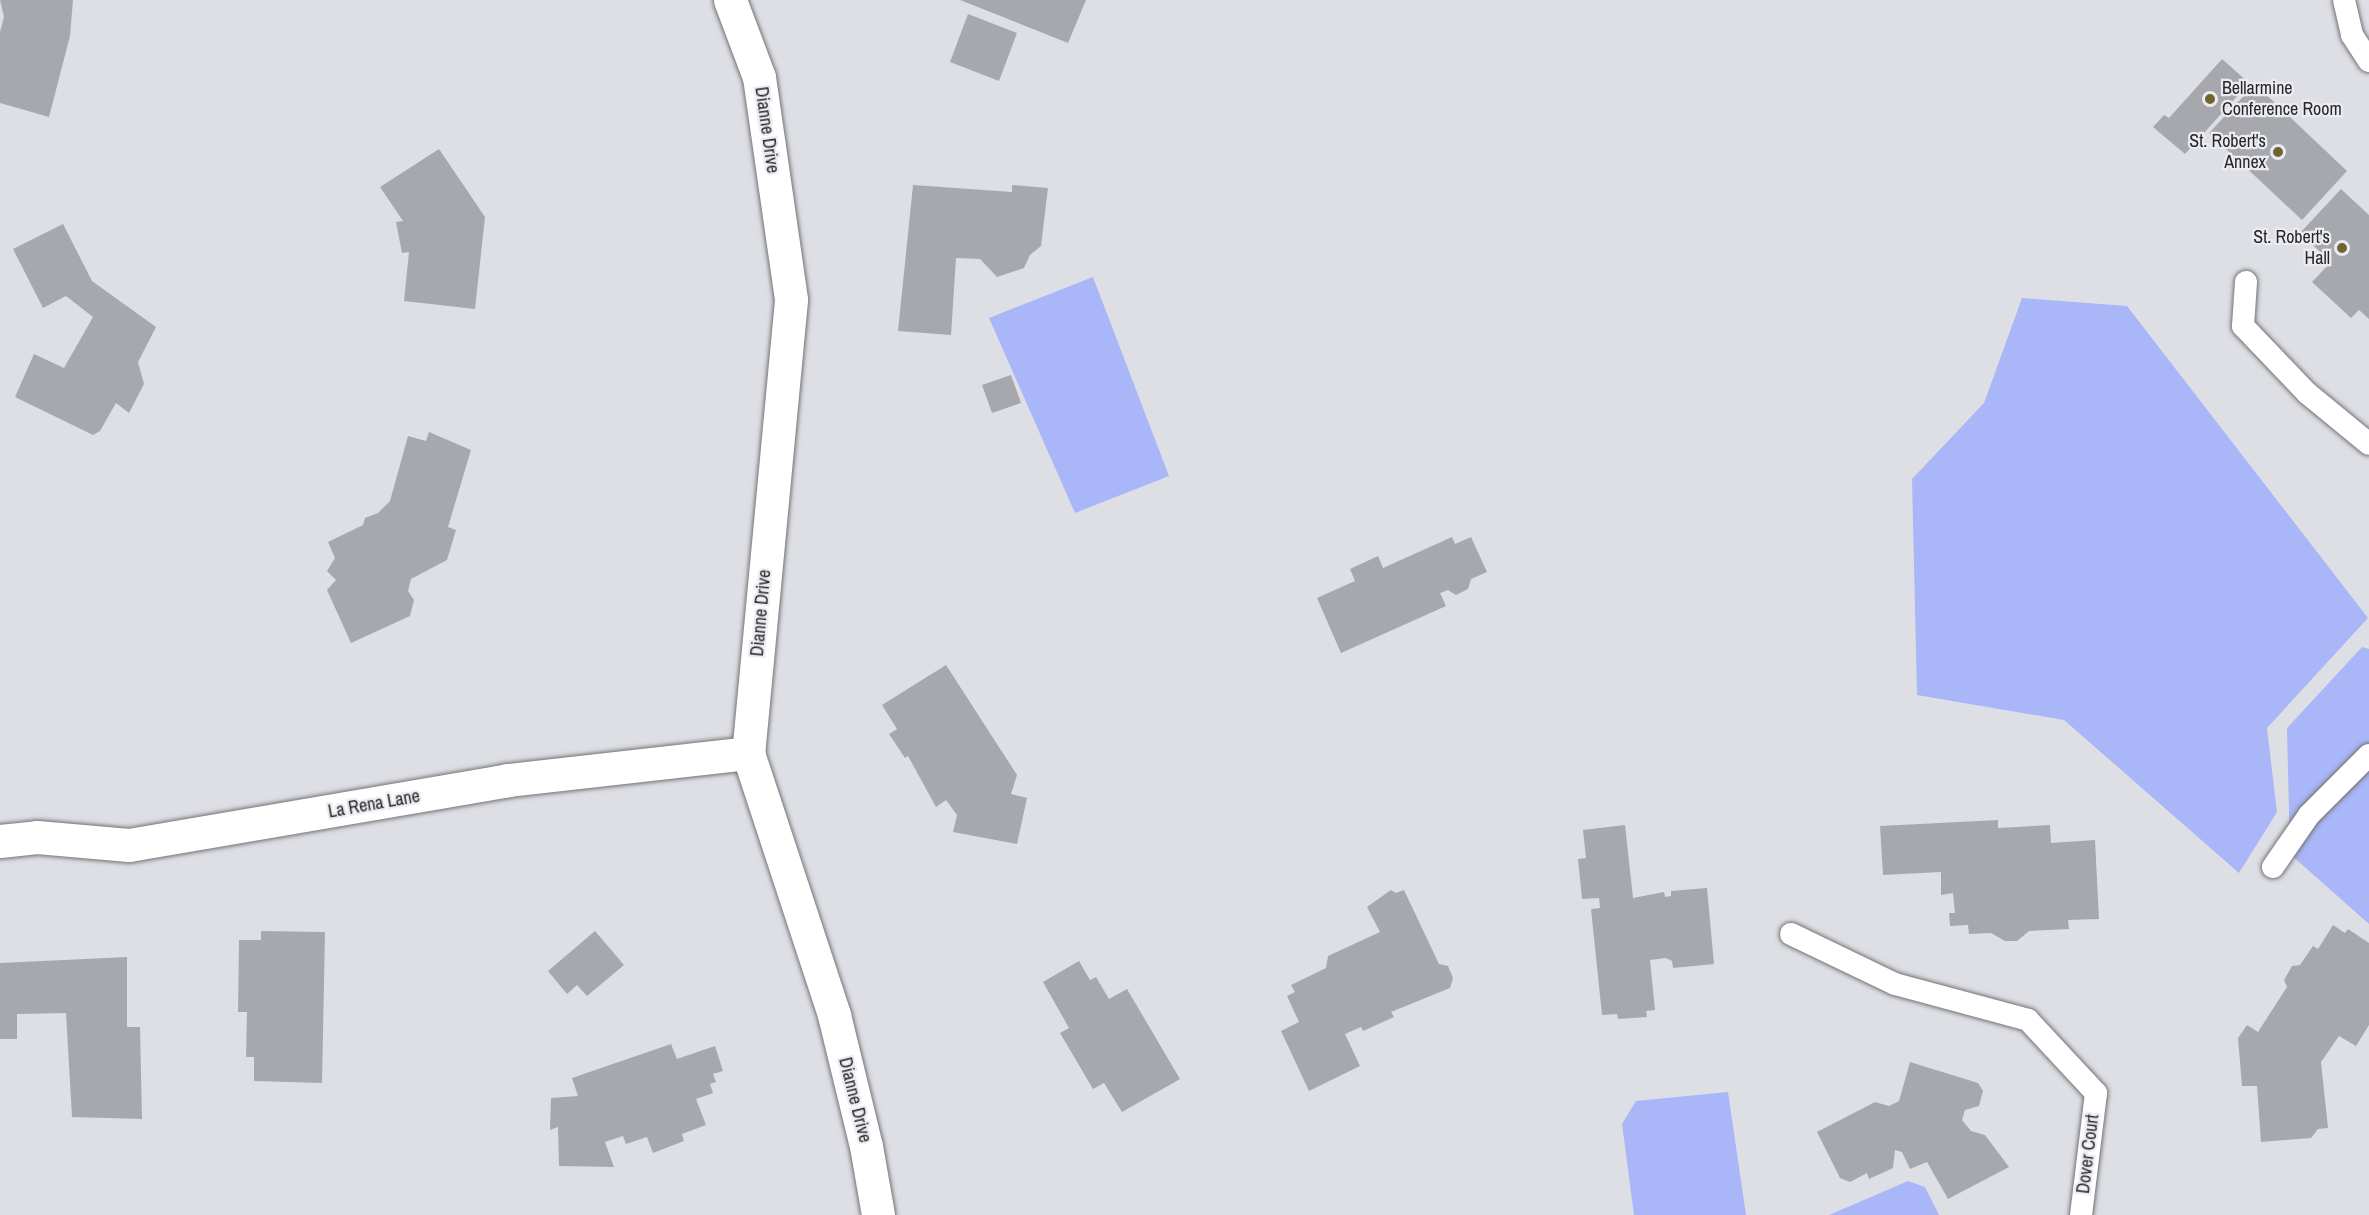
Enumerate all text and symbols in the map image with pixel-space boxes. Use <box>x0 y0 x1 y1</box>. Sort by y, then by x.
place label: Bellarmine Conference Room <box>2222 78 2342 121</box>
street label: Dianne Drive <box>750 85 784 175</box>
marker: Bellarmine Conference Room <box>2203 92 2217 106</box>
place label: St. Robert's Annex <box>2189 131 2266 174</box>
marker: St. Robert's Annex <box>2271 145 2285 159</box>
place label: St. Robert's Hall <box>2253 227 2330 270</box>
marker: St. Robert's Hall <box>2335 241 2349 255</box>
street label: Dianne Drive <box>746 569 776 657</box>
street label: La Rena Lane <box>326 785 422 823</box>
street label: Dianne Drive <box>834 1055 876 1145</box>
street label: Dover Court <box>2072 1113 2104 1195</box>

